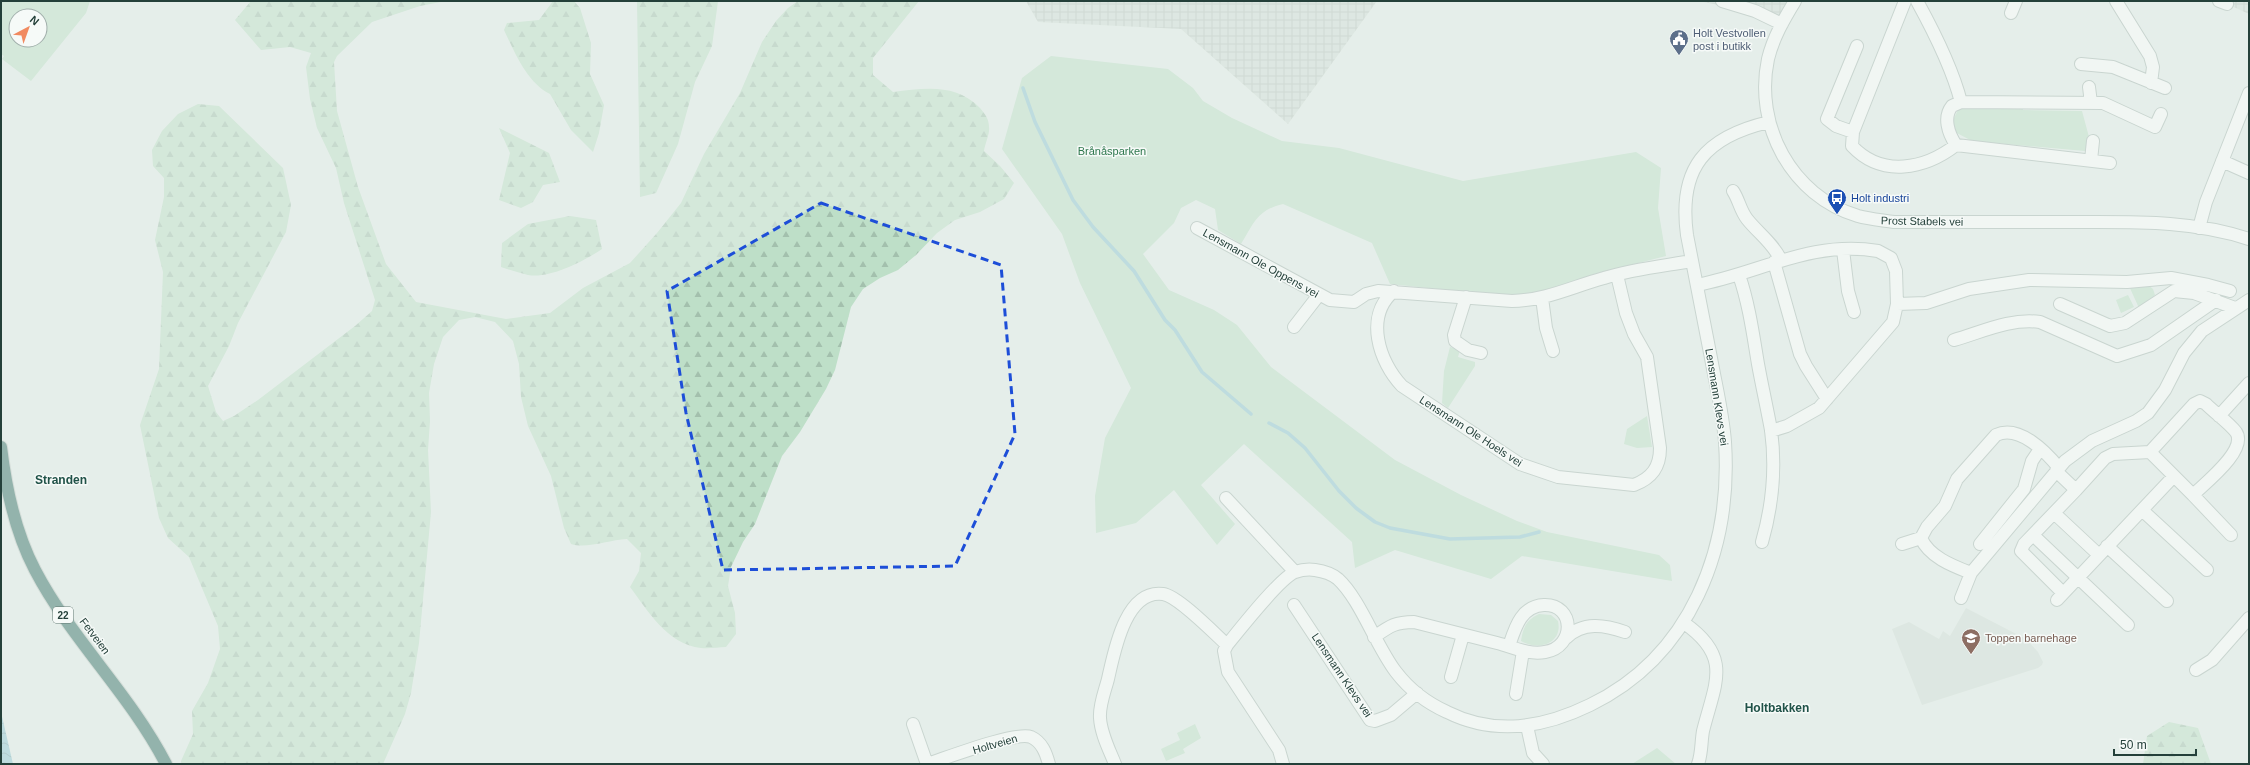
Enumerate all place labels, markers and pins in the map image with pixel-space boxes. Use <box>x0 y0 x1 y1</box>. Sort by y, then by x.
place label: Holt Vestvollen post i butikk <box>1693 27 1766 52</box>
public building icon: Holt Vestvollen post i butikk <box>1668 28 1690 56</box>
bus stop icon: Holt industri <box>1826 187 1848 215</box>
place label: Holt industri <box>1851 192 1909 204</box>
school or university icon: Toppen barnehage <box>1960 627 1982 655</box>
place label: Toppen barnehage <box>1985 632 2077 644</box>

